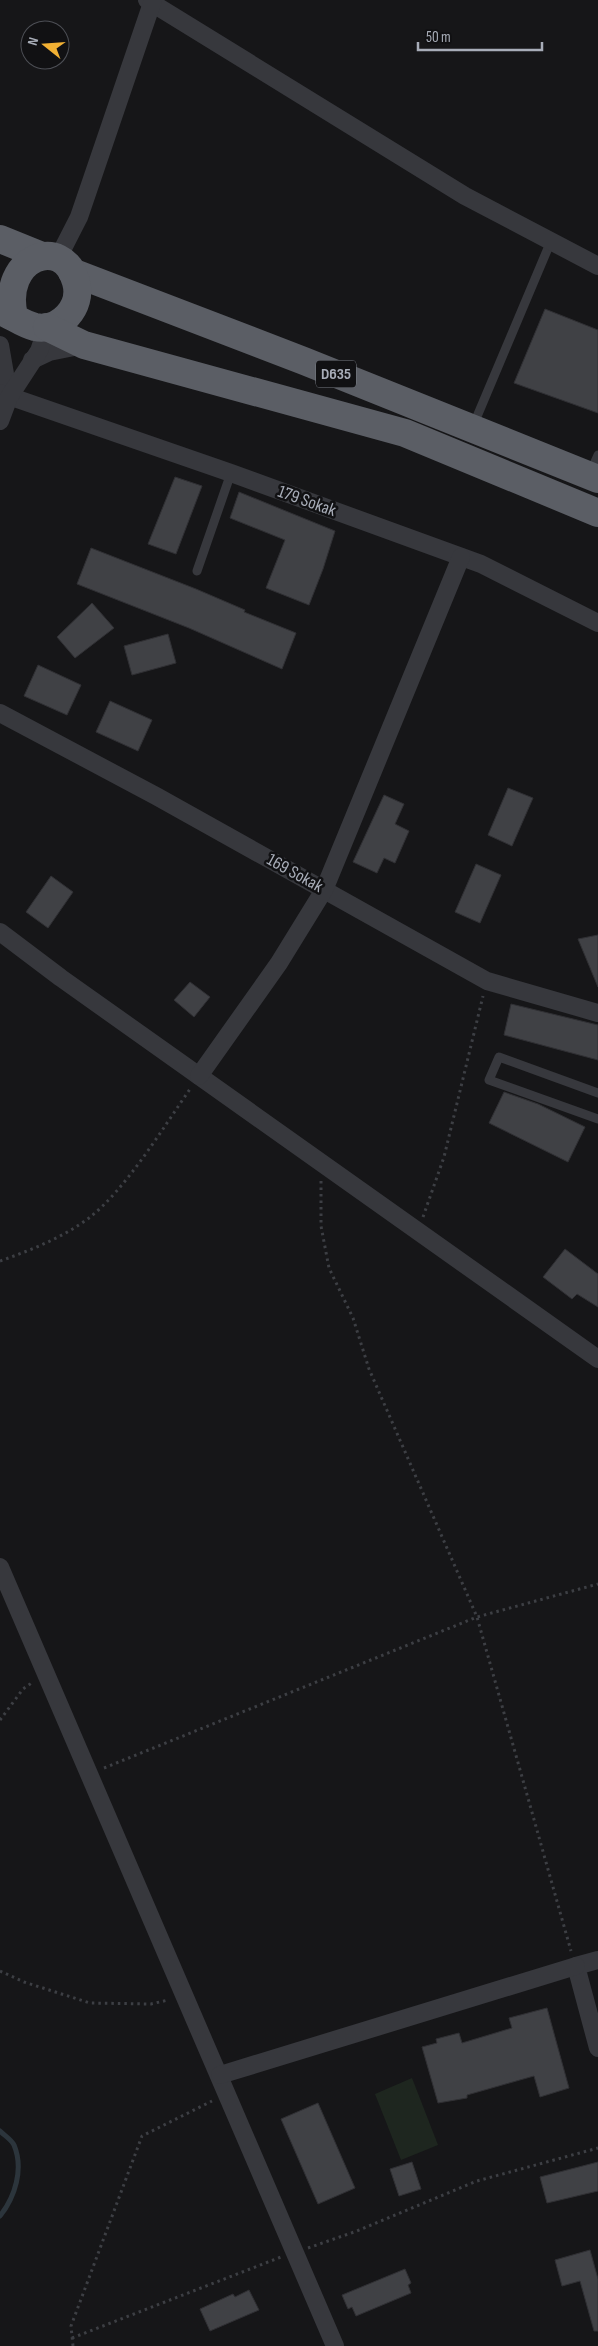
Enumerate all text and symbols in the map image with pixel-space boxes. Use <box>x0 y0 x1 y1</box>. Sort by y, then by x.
north arrow <box>20 20 70 70</box>
scale bar <box>418 20 542 52</box>
text: 50 m <box>426 28 451 47</box>
text: N <box>24 35 42 47</box>
road number: D635 <box>316 360 356 388</box>
street label: 179 Sokak <box>275 481 339 521</box>
street label: 169 Sokak <box>263 849 327 897</box>

